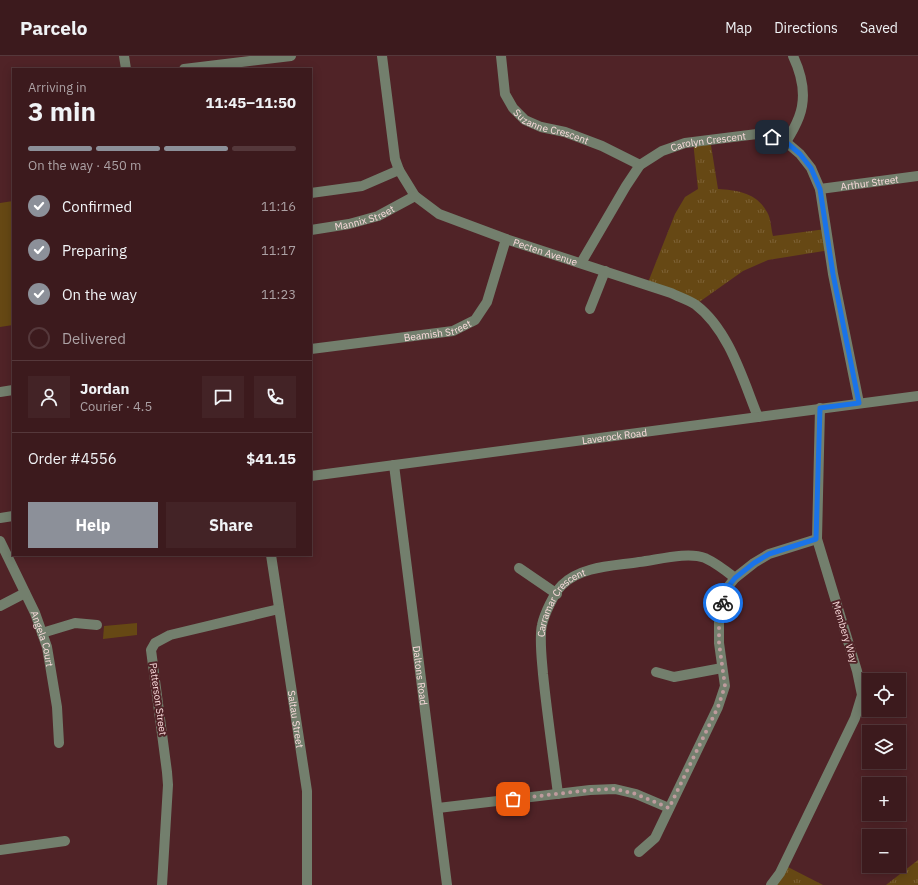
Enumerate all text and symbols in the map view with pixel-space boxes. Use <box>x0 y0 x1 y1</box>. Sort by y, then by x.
text: Parcelo <box>20 16 87 40</box>
text: Map <box>725 19 752 37</box>
text: Directions <box>774 19 838 37</box>
text: Saved <box>860 19 898 37</box>
text: Arriving in <box>28 79 87 96</box>
text: 11:45–11:50 <box>205 93 296 112</box>
text: 3 min <box>28 94 96 128</box>
street label: Suzanne Crescent <box>511 106 591 147</box>
pin <box>755 120 789 154</box>
icon: home <box>761 126 783 148</box>
street label: Carolyn Crescent <box>669 129 747 154</box>
text: On the way · 450 m <box>28 157 141 174</box>
street label: Arthur Street <box>840 172 900 193</box>
icon: check <box>28 195 50 217</box>
text: Confirmed <box>62 197 132 216</box>
text: 11:16 <box>261 198 296 215</box>
street label: Mannix Street <box>334 202 397 233</box>
street label: Pecten Avenue <box>512 235 580 269</box>
icon: check <box>28 239 50 261</box>
text: Preparing <box>62 241 127 260</box>
text: 11:17 <box>261 242 296 259</box>
icon: check <box>28 283 50 305</box>
text: On the way <box>62 285 137 304</box>
text: 11:23 <box>261 286 296 303</box>
street label: Beamish Street <box>403 316 474 344</box>
text: Delivered <box>62 329 126 348</box>
button: person <box>28 376 70 418</box>
button: chat <box>202 376 244 418</box>
button: phone <box>254 376 296 418</box>
text: Jordan <box>80 379 129 398</box>
text: Courier · 4.5 <box>80 398 152 415</box>
street label: Laverock Road <box>581 425 648 447</box>
text: Order #4556 <box>28 449 117 468</box>
text: $41.15 <box>246 449 296 468</box>
button: Help <box>28 502 158 548</box>
button: Share <box>166 502 296 548</box>
street label: Carramar Crescent <box>534 565 588 637</box>
courier <box>703 583 743 623</box>
icon: bike <box>712 592 734 614</box>
street label: Membery Way <box>829 600 861 664</box>
street label: Angela Court <box>28 609 57 668</box>
street label: Daltons Road <box>410 645 431 706</box>
street label: Patterson Street <box>146 662 170 737</box>
map controls <box>862 673 906 873</box>
button: locate <box>862 673 906 717</box>
street label: Saltau Street <box>285 689 307 749</box>
button: layers <box>862 725 906 769</box>
button: + <box>862 777 906 821</box>
pin <box>496 782 530 816</box>
icon: bag <box>502 788 524 810</box>
button: − <box>862 829 906 873</box>

